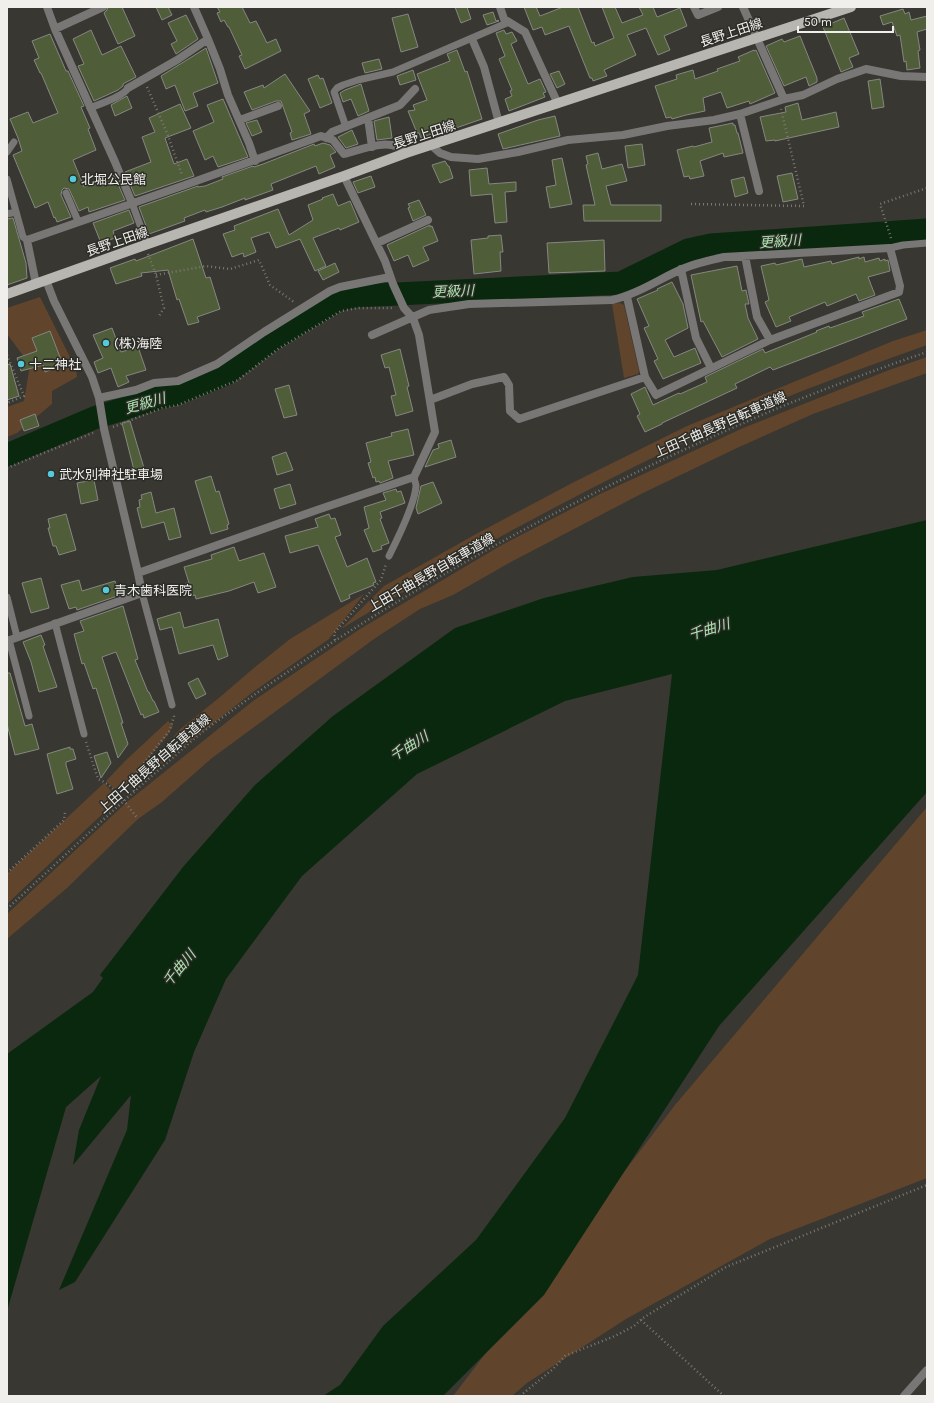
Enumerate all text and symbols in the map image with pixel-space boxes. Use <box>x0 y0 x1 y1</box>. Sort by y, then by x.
scale bar <box>798 8 893 34</box>
street label: 長野上田線 <box>698 15 764 50</box>
text: 50 m <box>804 15 832 29</box>
street label: 長野上田線 <box>391 117 457 152</box>
place label: 北堀公民館 <box>81 172 146 187</box>
marker: 北堀公民館 <box>68 174 78 184</box>
street label: 長野上田線 <box>84 224 150 259</box>
water label: 更級川 <box>758 231 804 251</box>
water label: 更級川 <box>432 282 476 301</box>
place label: (株)海陸 <box>114 336 162 351</box>
marker: (株)海陸 <box>101 338 111 348</box>
place label: 十二神社 <box>29 357 81 372</box>
marker: 十二神社 <box>16 359 26 369</box>
water label: 更級川 <box>123 389 170 417</box>
street label: 上田千曲長野自転車道線 <box>652 389 789 460</box>
place label: 武水別神社駐車場 <box>59 467 163 482</box>
marker: 武水別神社駐車場 <box>46 469 56 479</box>
street label: 上田千曲長野自転車道線 <box>366 530 497 615</box>
place label: 青木歯科医院 <box>114 583 192 598</box>
marker: 青木歯科医院 <box>101 585 111 595</box>
water label: 千曲川 <box>687 615 734 644</box>
street label: 上田千曲長野自転車道線 <box>95 711 213 816</box>
water label: 千曲川 <box>387 727 433 765</box>
water label: 千曲川 <box>159 945 201 990</box>

